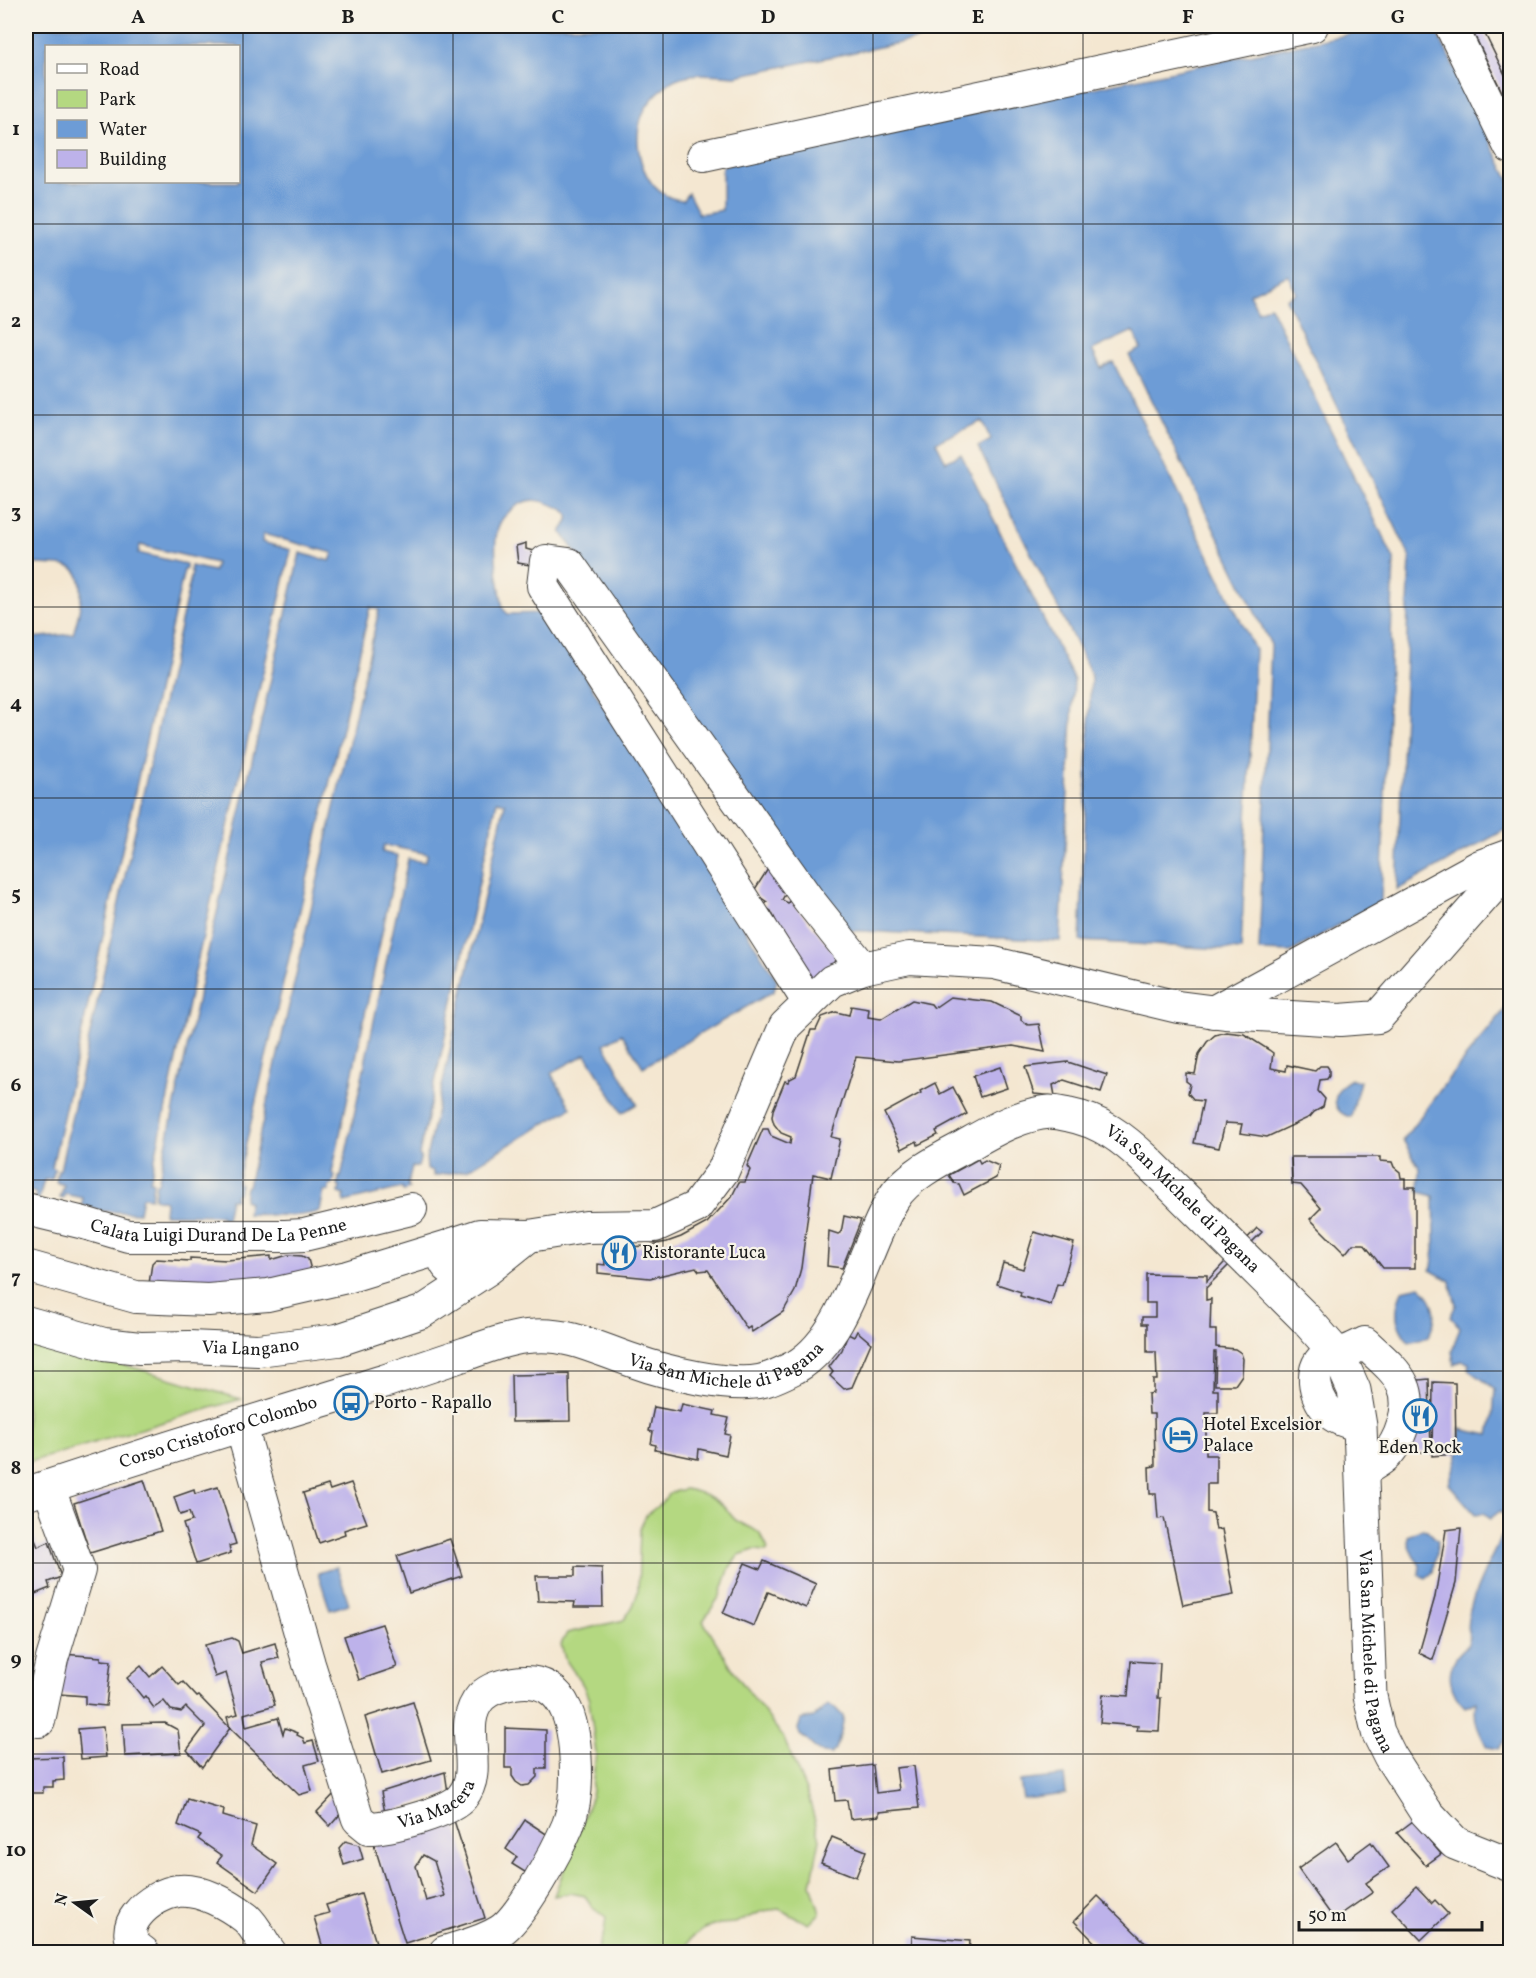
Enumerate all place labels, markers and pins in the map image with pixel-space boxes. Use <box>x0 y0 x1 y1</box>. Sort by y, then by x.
restaurant icon: Ristorante Luca <box>601 1235 637 1271</box>
place label: Ristorante Luca <box>642 1241 766 1266</box>
bus stop icon: Porto - Rapallo <box>333 1385 369 1421</box>
place label: Porto - Rapallo <box>374 1391 492 1416</box>
restaurant icon: Eden Rock <box>1402 1398 1438 1434</box>
place label: Hotel Excelsior Palace <box>1203 1413 1322 1459</box>
hotel icon: Hotel Excelsior Palace <box>1162 1417 1198 1453</box>
place label: Eden Rock <box>1379 1436 1462 1461</box>

